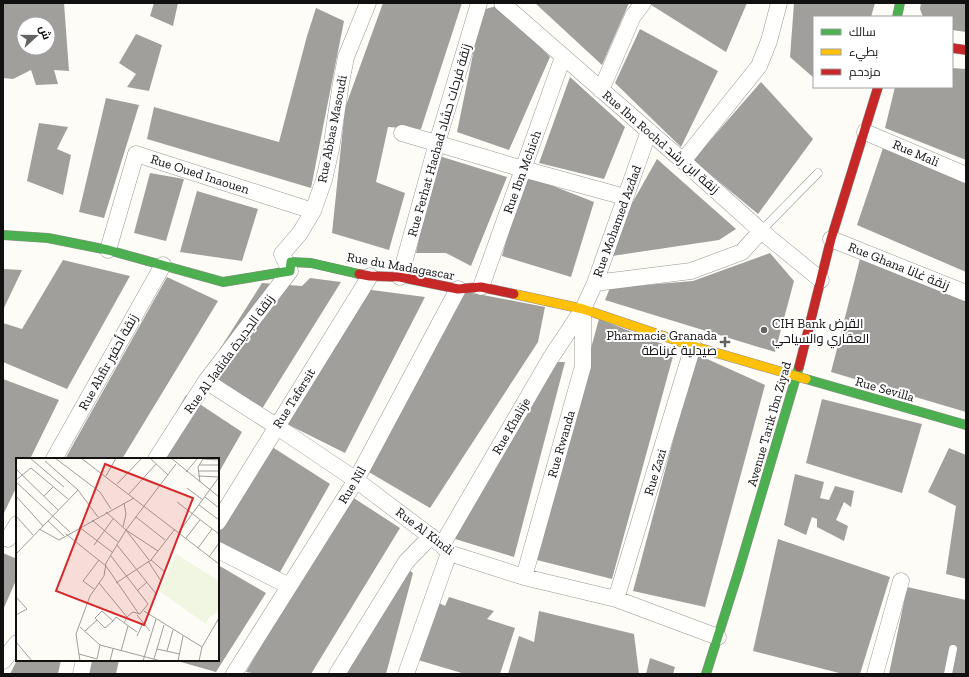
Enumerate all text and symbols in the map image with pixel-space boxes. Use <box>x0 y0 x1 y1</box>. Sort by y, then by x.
north arrow <box>16 16 56 56</box>
legend <box>813 16 953 88</box>
text: ش <box>36 24 53 42</box>
text: سالك <box>849 25 876 39</box>
street label: Rue Ferhat Hachad زنقة فرحات حشاد <box>404 42 474 238</box>
text: بطيء <box>849 45 878 62</box>
text: مزدحم <box>849 65 881 80</box>
street label: Rue Abbas Masoudi <box>314 74 350 184</box>
street label: Rue Ibn Rochd زنقة ابن رشد <box>600 87 722 197</box>
street label: Rue Ibn Mchich <box>500 128 544 216</box>
street label: Rue Mali <box>890 137 942 170</box>
street label: Rue Oued Inaouen <box>149 151 252 197</box>
street label: Rue Mohamed Azdad <box>590 163 644 279</box>
street label: Rue Ghana زنقة غانا <box>846 239 952 293</box>
street label: Rue du Madagascar <box>346 249 456 283</box>
street label: Rue Al Jadida زنقة الجديدة <box>181 292 277 416</box>
street label: Rue Ahfir زنقة أحفير <box>74 311 141 413</box>
place label: CIH Bank القرض العقاري والسياحي <box>772 316 869 349</box>
marker: CIH Bank القرض العقاري والسياحي <box>759 325 769 335</box>
place label: Pharmacie Granada صيدلية غرناطة <box>606 328 718 358</box>
marker: Pharmacie Granada صيدلية غرناطة <box>720 337 730 347</box>
street label: Avenue Tarik Ibn Ziyad <box>744 360 794 488</box>
street label: Rue Tafersit <box>270 365 318 431</box>
street label: Rue Sevilla <box>854 373 917 405</box>
street label: Rue Khalije <box>489 395 534 457</box>
street label: Rue Rwanda <box>544 408 578 479</box>
street label: Rue Zazi <box>641 447 669 497</box>
inset map <box>16 458 219 661</box>
street label: Rue Nil <box>335 463 369 506</box>
street label: Rue Al Kindi <box>393 504 457 558</box>

